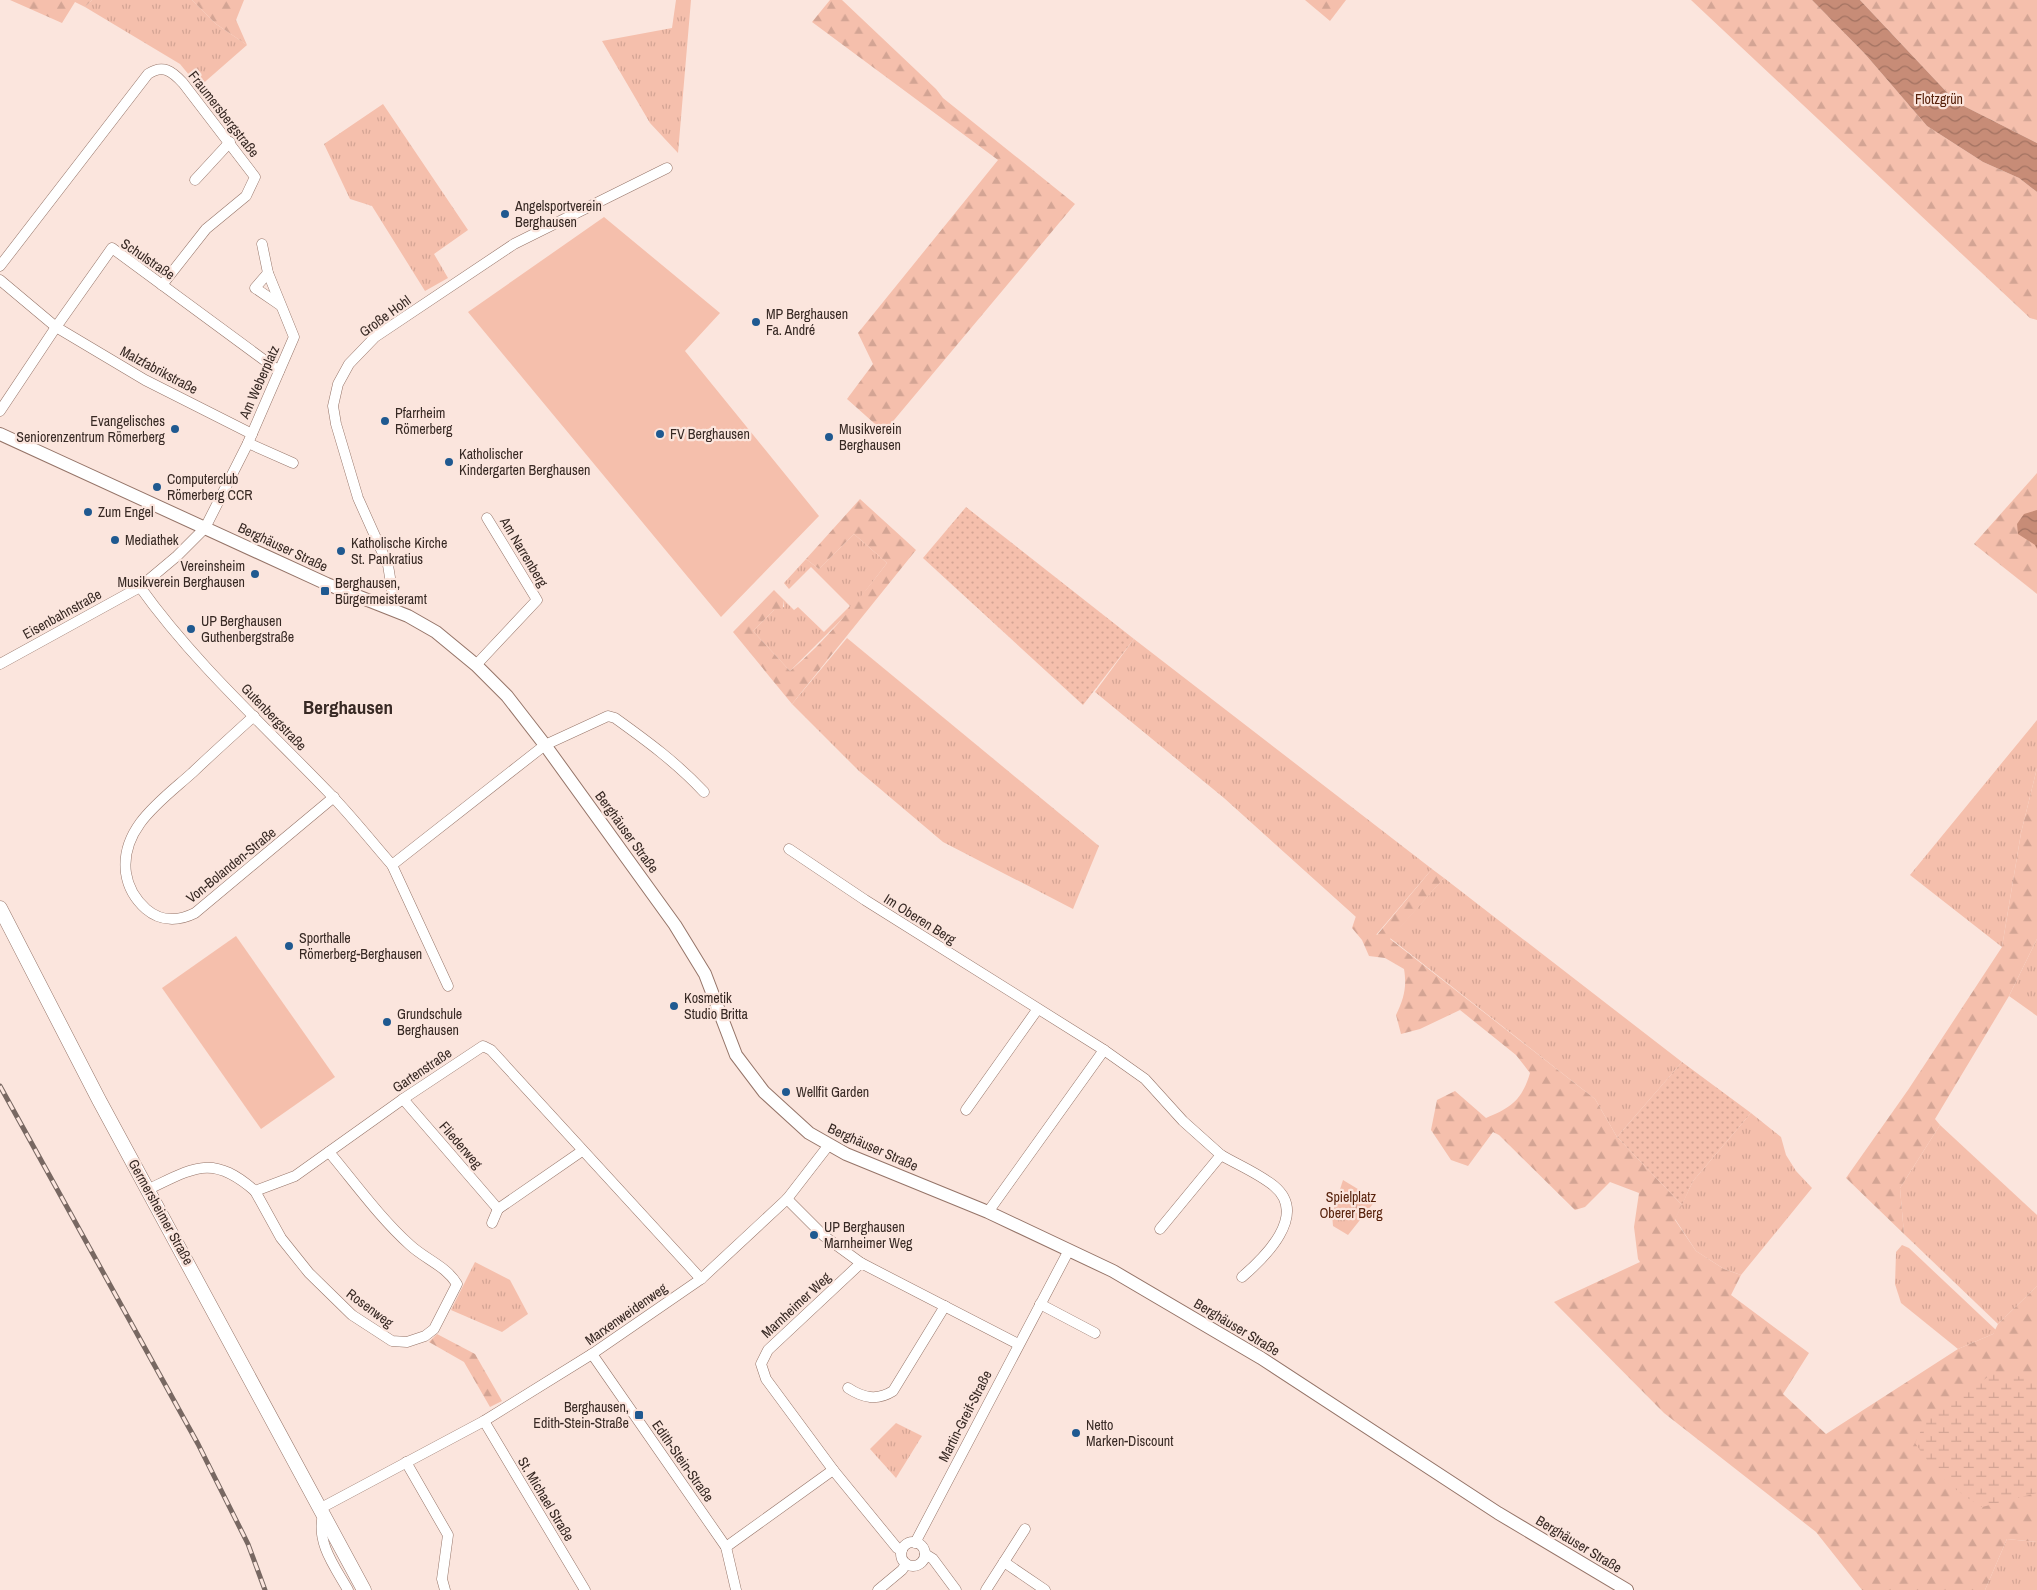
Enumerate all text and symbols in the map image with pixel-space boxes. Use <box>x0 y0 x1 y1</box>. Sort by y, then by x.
street label: Fraumersbergstraße <box>185 67 263 161</box>
park label: Flotzgrün <box>1915 90 1963 108</box>
place label: Angelsportverein Berghausen <box>514 197 602 231</box>
marker: Angelsportverein Berghausen <box>499 208 511 220</box>
street label: Schulstraße <box>118 234 178 284</box>
street label: Große Hohl <box>356 291 414 341</box>
place label: MP Berghausen Fa. André <box>766 305 848 339</box>
marker: MP Berghausen Fa. André <box>750 316 762 328</box>
street label: Malzfabrikstraße <box>117 342 201 398</box>
street label: Am Weberplatz <box>234 342 283 422</box>
place label: Pfarrheim Römerberg <box>395 404 453 438</box>
place label: Evangelisches Seniorenzentrum Römerberg <box>16 412 166 446</box>
marker: Pfarrheim Römerberg <box>379 415 391 427</box>
place label: Musikverein Berghausen <box>839 420 902 454</box>
marker: Evangelisches Seniorenzentrum Römerberg <box>169 423 181 435</box>
place label: FV Berghausen <box>670 425 750 443</box>
marker: FV Berghausen <box>654 428 666 440</box>
marker: Musikverein Berghausen <box>823 431 835 443</box>
place label: Katholischer Kindergarten Berghausen <box>459 445 590 479</box>
marker: Katholischer Kindergarten Berghausen <box>443 456 455 468</box>
place label: Computerclub Römerberg CCR <box>167 470 252 504</box>
marker: Computerclub Römerberg CCR <box>151 481 163 493</box>
place label: Zum Engel <box>98 503 154 521</box>
marker: Zum Engel <box>82 506 94 518</box>
street label: Am Narrenberg <box>496 513 552 591</box>
street label: Berghäuser Straße <box>235 518 331 576</box>
place label: Mediathek <box>125 531 179 549</box>
marker: Mediathek <box>109 534 121 546</box>
place label: Katholische Kirche St. Pankratius <box>351 534 447 568</box>
marker: Katholische Kirche St. Pankratius <box>335 545 347 557</box>
place label: Vereinsheim Musikverein Berghausen <box>117 557 245 591</box>
marker: Vereinsheim Musikverein Berghausen <box>249 568 261 580</box>
place label: Berghausen, Bürgermeisteramt <box>335 574 427 608</box>
street label: Eisenbahnstraße <box>19 585 105 643</box>
marker: Berghausen, Bürgermeisteramt <box>319 585 331 597</box>
place label: UP Berghausen Guthenbergstraße <box>201 612 294 646</box>
marker: UP Berghausen Guthenbergstraße <box>185 623 197 635</box>
street label: Gutenbergstraße <box>237 680 311 754</box>
district label: Berghausen <box>303 694 393 720</box>
street label: Berghäuser Straße <box>591 787 663 877</box>
street label: Von-Bolanden-Straße <box>182 823 280 907</box>
street label: Im Oberen Berg <box>881 890 960 949</box>
place label: Sporthalle Römerberg-Berghausen <box>299 929 422 963</box>
marker: Sporthalle Römerberg-Berghausen <box>283 940 295 952</box>
place label: Kosmetik Studio Britta <box>684 989 748 1023</box>
marker: Kosmetik Studio Britta <box>668 1000 680 1012</box>
place label: Grundschule Berghausen <box>397 1005 462 1039</box>
marker: Grundschule Berghausen <box>381 1016 393 1028</box>
street label: Gartenstraße <box>389 1044 455 1096</box>
place label: Wellfit Garden <box>796 1083 869 1101</box>
marker: Wellfit Garden <box>780 1086 792 1098</box>
street label: Fliederweg <box>436 1118 487 1173</box>
street label: Berghäuser Straße <box>825 1119 921 1175</box>
street label: Germersheimer Straße <box>125 1156 197 1268</box>
park label: Spielplatz Oberer Berg <box>1319 1188 1383 1222</box>
place label: UP Berghausen Marnheimer Weg <box>824 1218 913 1252</box>
marker: UP Berghausen Marnheimer Weg <box>808 1229 820 1241</box>
street label: Marnheimer Weg <box>758 1268 835 1342</box>
street label: Marxenweidenweg <box>581 1279 671 1349</box>
street label: Rosenweg <box>343 1284 398 1332</box>
street label: Berghäuser Straße <box>1191 1294 1283 1360</box>
street label: Martin-Greif-Straße <box>934 1367 996 1465</box>
place label: Berghausen, Edith-Stein-Straße <box>533 1398 629 1432</box>
marker: Berghausen, Edith-Stein-Straße <box>633 1409 645 1421</box>
place label: Netto Marken-Discount <box>1086 1416 1173 1450</box>
street label: Edith-Stein-Straße <box>648 1417 718 1505</box>
marker: Netto Marken-Discount <box>1070 1427 1082 1439</box>
street label: St. Michael Straße <box>514 1454 578 1544</box>
street label: Berghäuser Straße <box>1533 1511 1625 1577</box>

